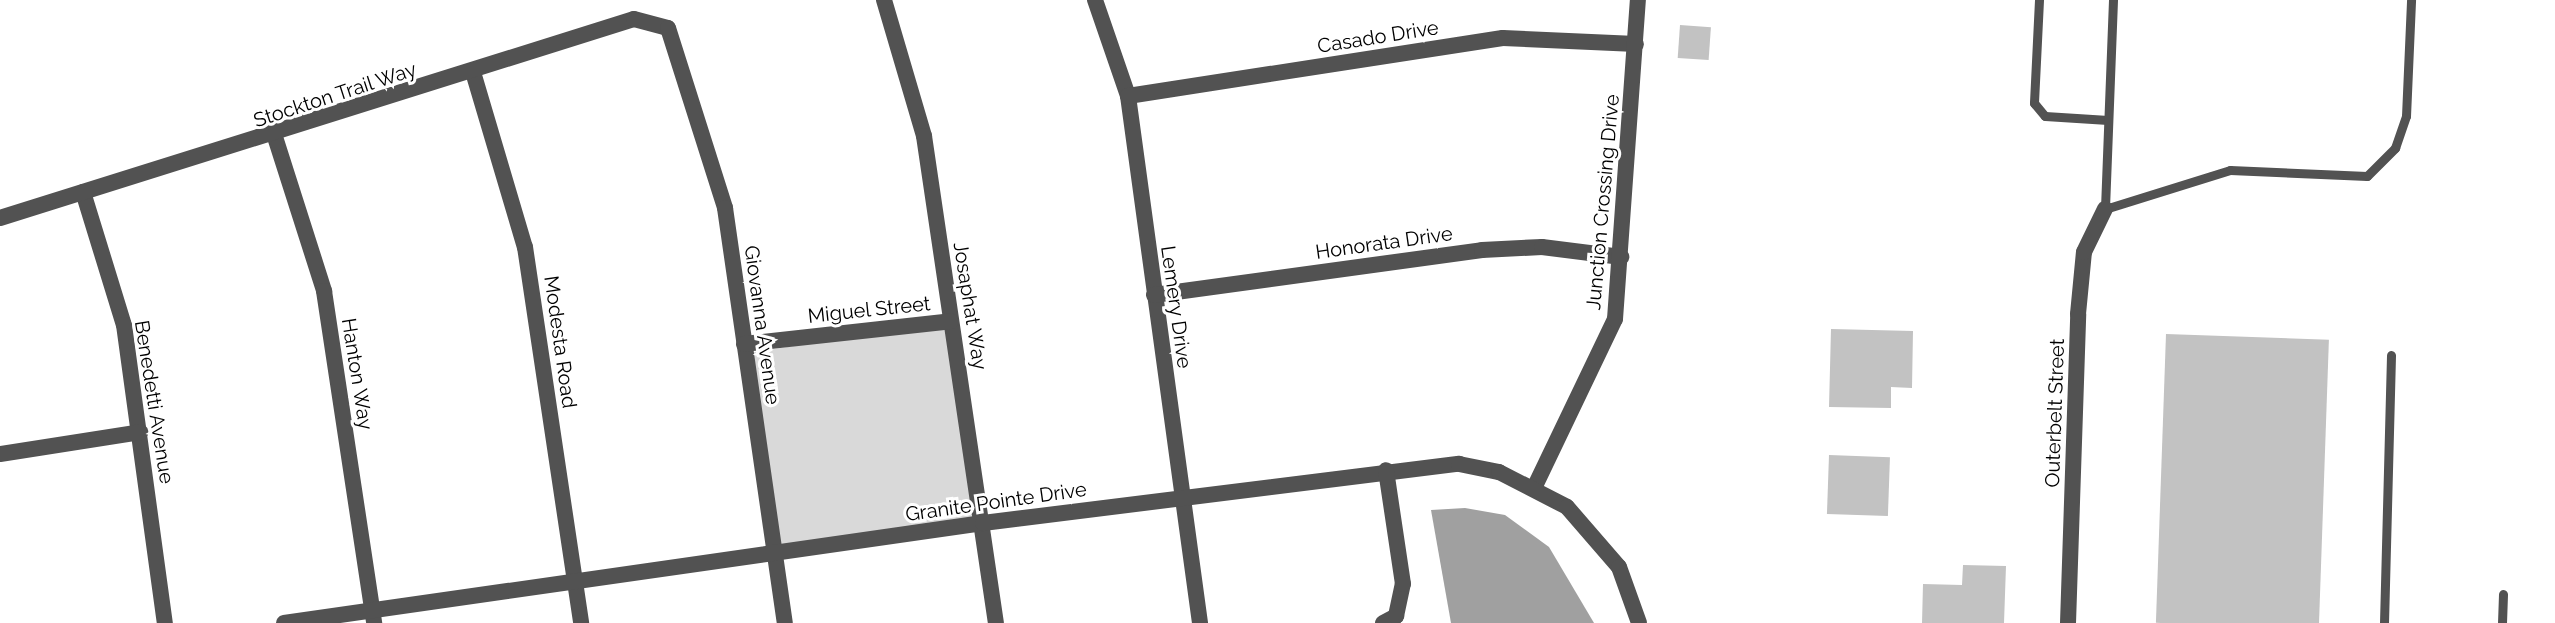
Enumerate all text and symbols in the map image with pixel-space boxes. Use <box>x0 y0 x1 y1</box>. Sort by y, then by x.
street label: Casado Drive <box>1316 16 1440 58</box>
street label: Stockton Trail Way <box>250 57 420 133</box>
street label: Junction Crossing Drive <box>1582 93 1624 311</box>
street label: Honorata Drive <box>1314 221 1454 265</box>
street label: Josaphat Way <box>948 240 992 372</box>
street label: Giovanna Avenue <box>739 244 785 406</box>
street label: Lemery Drive <box>1155 244 1197 370</box>
street label: Modesta Road <box>539 274 581 410</box>
street label: Miguel Street <box>806 292 932 328</box>
street label: Hanton Way <box>336 316 378 432</box>
street label: Benedetti Avenue <box>129 318 179 486</box>
street label: Outerbelt Street <box>2040 338 2070 488</box>
street label: Granite Pointe Drive <box>904 477 1088 527</box>

